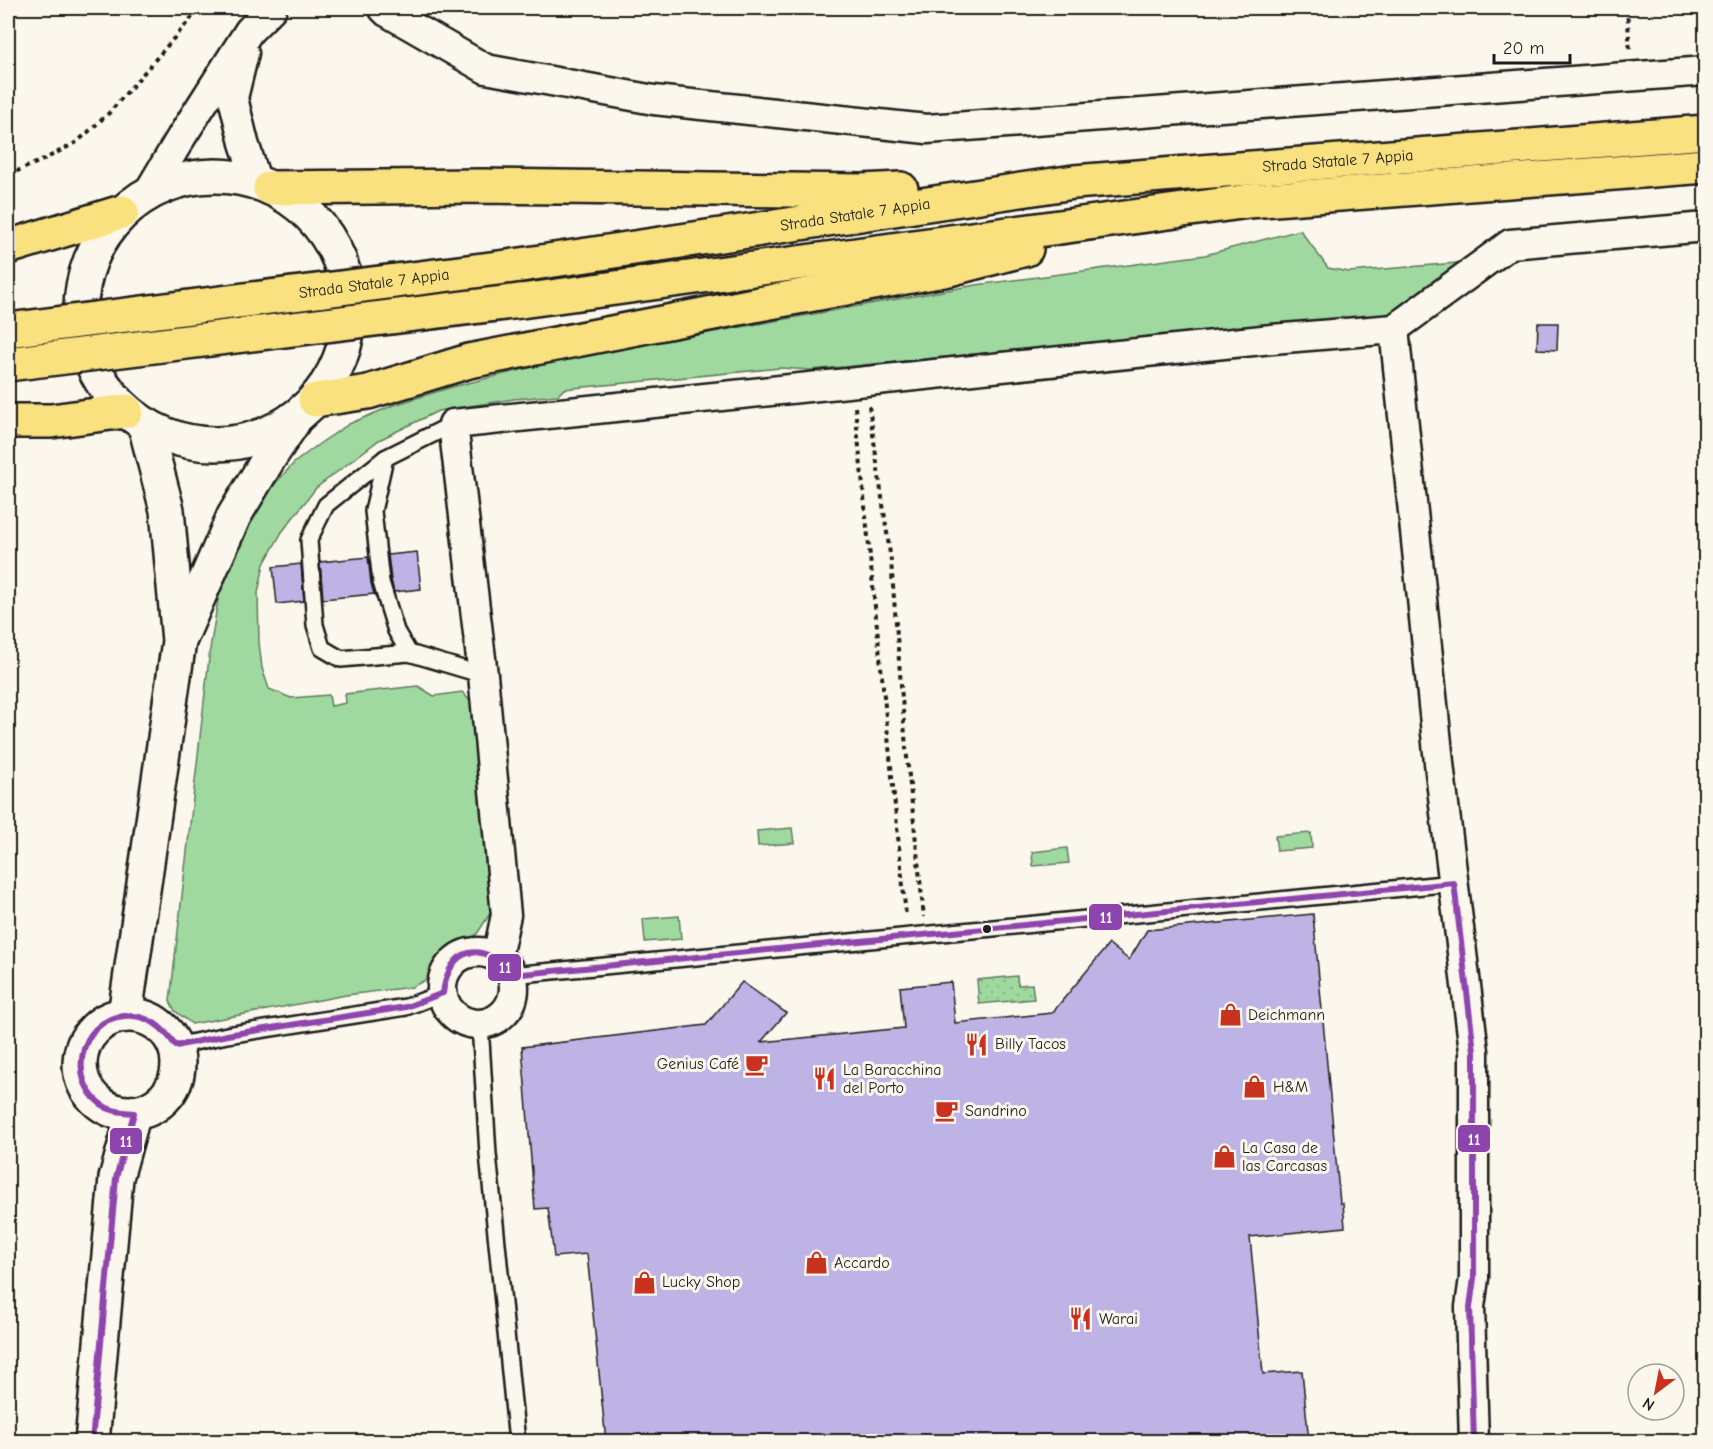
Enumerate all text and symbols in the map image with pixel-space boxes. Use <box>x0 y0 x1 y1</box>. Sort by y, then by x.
scale bar <box>1494 27 1570 65</box>
text: 20 m <box>1503 38 1544 59</box>
street label: Strada Statale 7 Appia <box>1262 146 1414 176</box>
street label: Strada Statale 7 Appia <box>779 195 931 235</box>
street label: Strada Statale 7 Appia <box>298 265 450 302</box>
line badge: 11 <box>1088 903 1123 931</box>
text: 11 <box>1100 909 1112 927</box>
unlabelled marker <box>981 923 993 935</box>
line badge: 11 <box>487 953 522 982</box>
text: 11 <box>499 959 511 977</box>
shop icon: Deichmann <box>1217 1002 1243 1028</box>
place label: Deichmann <box>1248 1006 1325 1024</box>
restaurant icon: Billy Tacos <box>964 1031 990 1057</box>
place label: Billy Tacos <box>995 1035 1066 1053</box>
cafe icon: Genius Café <box>744 1051 770 1077</box>
place label: Genius Café <box>657 1055 739 1073</box>
place label: La Baracchina del Porto <box>843 1061 942 1097</box>
restaurant icon: La Baracchina del Porto <box>812 1066 838 1092</box>
shop icon: H&M <box>1242 1074 1268 1100</box>
place label: H&M <box>1273 1078 1308 1096</box>
cafe icon: Sandrino <box>934 1098 960 1124</box>
place label: Sandrino <box>965 1102 1027 1120</box>
line badge: 11 <box>1457 1124 1491 1153</box>
line badge: 11 <box>109 1127 143 1155</box>
text: 11 <box>1468 1131 1480 1149</box>
text: 11 <box>120 1133 132 1151</box>
place label: La Casa de las Carcasas <box>1242 1139 1328 1175</box>
shop icon: La Casa de las Carcasas <box>1211 1144 1237 1170</box>
shop icon: Accardo <box>803 1250 829 1276</box>
place label: Accardo <box>834 1254 890 1272</box>
shop icon: Lucky Shop <box>631 1269 657 1295</box>
place label: Lucky Shop <box>662 1273 740 1291</box>
restaurant icon: Warai <box>1068 1306 1094 1332</box>
place label: Warai <box>1099 1310 1138 1328</box>
north arrow <box>1626 1362 1686 1422</box>
text: N <box>1639 1393 1658 1414</box>

